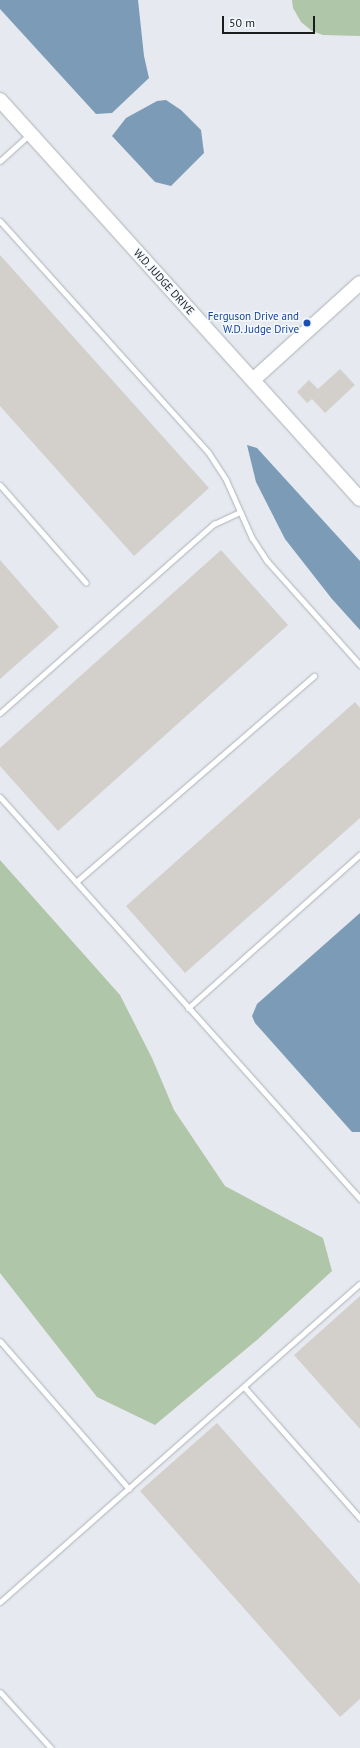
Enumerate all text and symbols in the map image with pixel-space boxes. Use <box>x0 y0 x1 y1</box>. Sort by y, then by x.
scale bar <box>224 8 317 34</box>
text: 50 m <box>229 15 255 30</box>
street label: W.D. JUDGE DRIVE <box>131 246 197 318</box>
place label: Ferguson Drive and W.D. Judge Drive <box>208 310 299 336</box>
marker: Ferguson Drive and W.D. Judge Drive <box>302 318 312 328</box>

